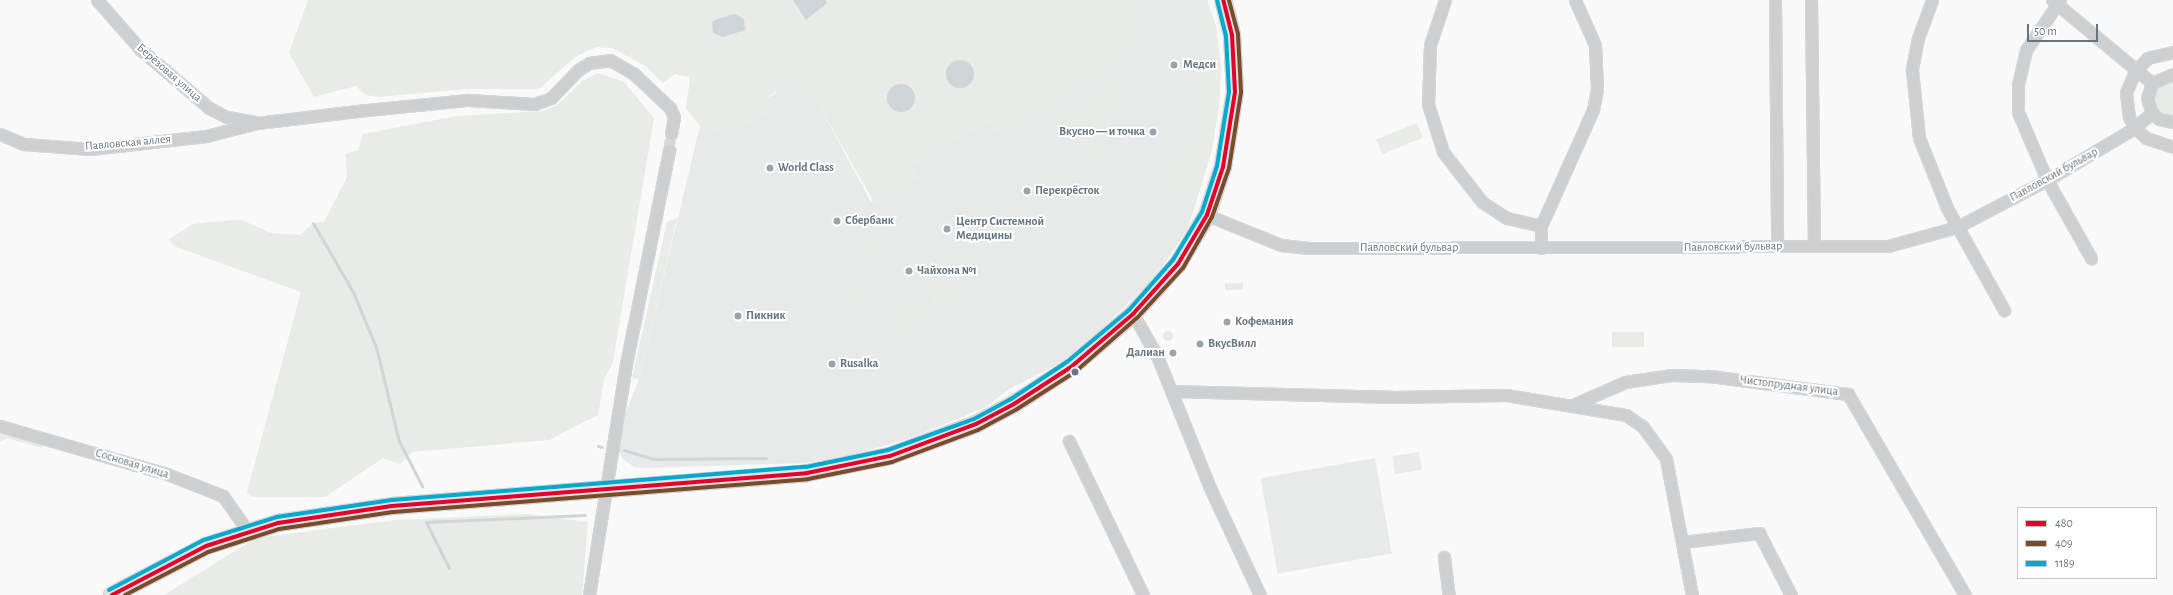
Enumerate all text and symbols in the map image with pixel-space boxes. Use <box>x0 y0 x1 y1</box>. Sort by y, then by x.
scale bar <box>2029 16 2100 42</box>
text: 50 m <box>2034 25 2057 37</box>
street label: Берёзовая улица <box>134 41 204 105</box>
place label: Медси <box>1183 58 1216 72</box>
marker: Медси <box>1168 59 1180 71</box>
place label: Вкусно — и точка <box>1059 125 1145 139</box>
marker: Вкусно — и точка <box>1148 127 1158 137</box>
street label: Павловская аллея <box>84 132 172 154</box>
street label: Павловский бульвар <box>2007 145 2101 205</box>
place label: World Class <box>778 161 834 175</box>
marker: World Class <box>765 163 775 173</box>
place label: Перекрёсток <box>1035 184 1099 198</box>
marker: Перекрёсток <box>1022 186 1032 196</box>
place label: Сбербанк <box>845 214 894 228</box>
place label: Центр Системной Медицины <box>956 215 1044 243</box>
marker: Сбербанк <box>832 216 842 226</box>
marker: Центр Системной Медицины <box>941 223 953 235</box>
street label: Павловский бульвар <box>1684 239 1782 255</box>
street label: Павловский бульвар <box>1360 241 1458 255</box>
place label: Чайхона №1 <box>917 264 977 278</box>
marker: Чайхона №1 <box>904 266 914 276</box>
place label: Пикник <box>746 309 785 323</box>
marker: Пикник <box>733 311 743 321</box>
place label: Кофемания <box>1235 315 1294 329</box>
marker: Кофемания <box>1222 317 1232 327</box>
place label: ВкусВилл <box>1208 337 1256 351</box>
marker: ВкусВилл <box>1195 339 1205 349</box>
place label: Далиан <box>1126 346 1165 360</box>
marker: Далиан <box>1168 348 1178 358</box>
place label: Rusalka <box>840 357 878 371</box>
marker: Rusalka <box>827 359 837 369</box>
unlabelled marker <box>1070 367 1080 377</box>
street label: Чистопрудная улица <box>1739 373 1839 399</box>
street label: Сосновая улица <box>93 446 171 482</box>
legend <box>2017 507 2157 579</box>
text: 480 <box>2055 517 2073 529</box>
text: 409 <box>2055 537 2073 549</box>
text: 1189 <box>2055 557 2075 569</box>

